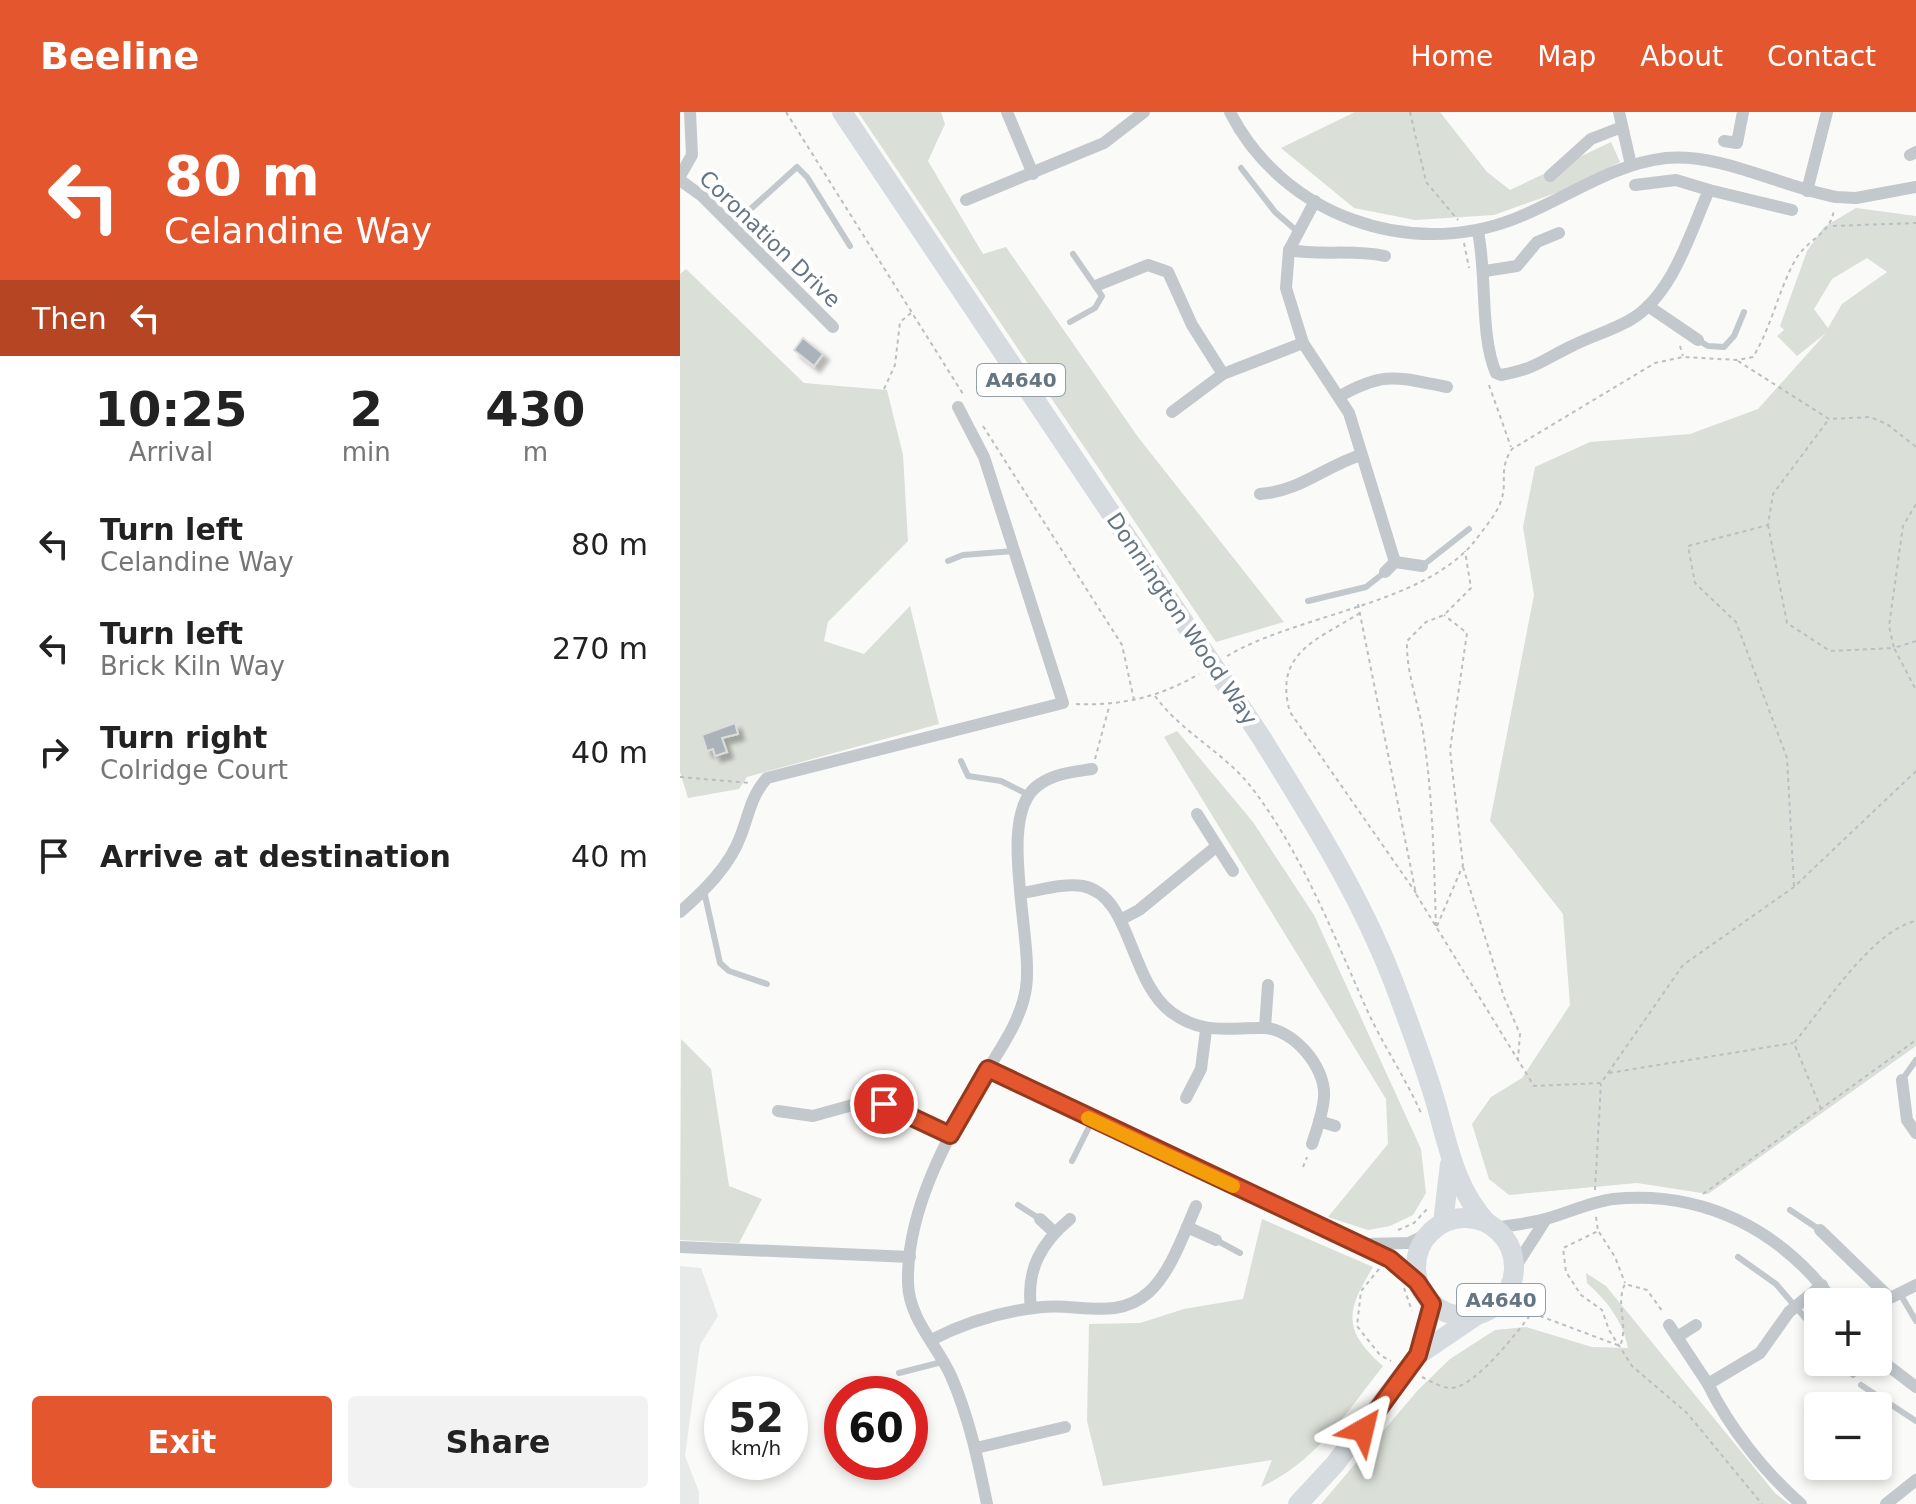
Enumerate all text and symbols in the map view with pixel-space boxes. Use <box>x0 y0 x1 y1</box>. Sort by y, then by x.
text: Beeline <box>40 34 199 78</box>
text: Home <box>1410 40 1493 73</box>
text: Map <box>1537 40 1596 73</box>
text: About <box>1640 40 1723 73</box>
text: Contact <box>1767 40 1876 73</box>
text: 80 m <box>164 143 320 208</box>
icon: left <box>32 144 136 248</box>
street label: Coronation Drive <box>694 165 846 313</box>
text: Celandine Way <box>164 210 432 251</box>
icon: left <box>123 296 167 340</box>
text: Then <box>32 301 107 336</box>
road number: A4640 <box>977 364 1065 396</box>
text: 10:25 <box>94 381 247 437</box>
text: 2 <box>350 381 383 437</box>
text: 430 <box>485 381 585 437</box>
text: Arrival <box>129 437 213 467</box>
text: min <box>342 437 391 467</box>
text: m <box>523 437 548 467</box>
street label: Donnington Wood Way <box>1102 508 1262 730</box>
text: Turn left <box>100 512 243 547</box>
icon: left <box>32 522 76 566</box>
text: 80 m <box>571 527 648 562</box>
text: Celandine Way <box>100 547 294 577</box>
text: Turn left <box>100 616 243 651</box>
icon: left <box>32 626 76 670</box>
text: 270 m <box>552 631 648 666</box>
text: Brick Kiln Way <box>100 651 285 681</box>
text: Turn right <box>100 720 267 755</box>
icon: right <box>32 730 76 774</box>
text: 40 m <box>571 735 648 770</box>
text: Colridge Court <box>100 755 288 785</box>
icon: arrive <box>32 834 76 878</box>
text: Arrive at destination <box>100 839 451 874</box>
text: 40 m <box>571 839 648 874</box>
pin <box>850 1070 918 1138</box>
icon: arrive <box>862 1082 906 1126</box>
road number: A4640 <box>1457 1284 1545 1316</box>
map controls <box>1804 1288 1892 1480</box>
button: + <box>1804 1288 1892 1376</box>
speed limit sign: 60 <box>824 1376 928 1480</box>
position arrow <box>1321 1388 1405 1472</box>
button: − <box>1804 1392 1892 1480</box>
text: 52 <box>728 1395 784 1441</box>
button: Exit <box>32 1396 332 1488</box>
button: Share <box>348 1396 648 1488</box>
text: km/h <box>731 1436 781 1460</box>

